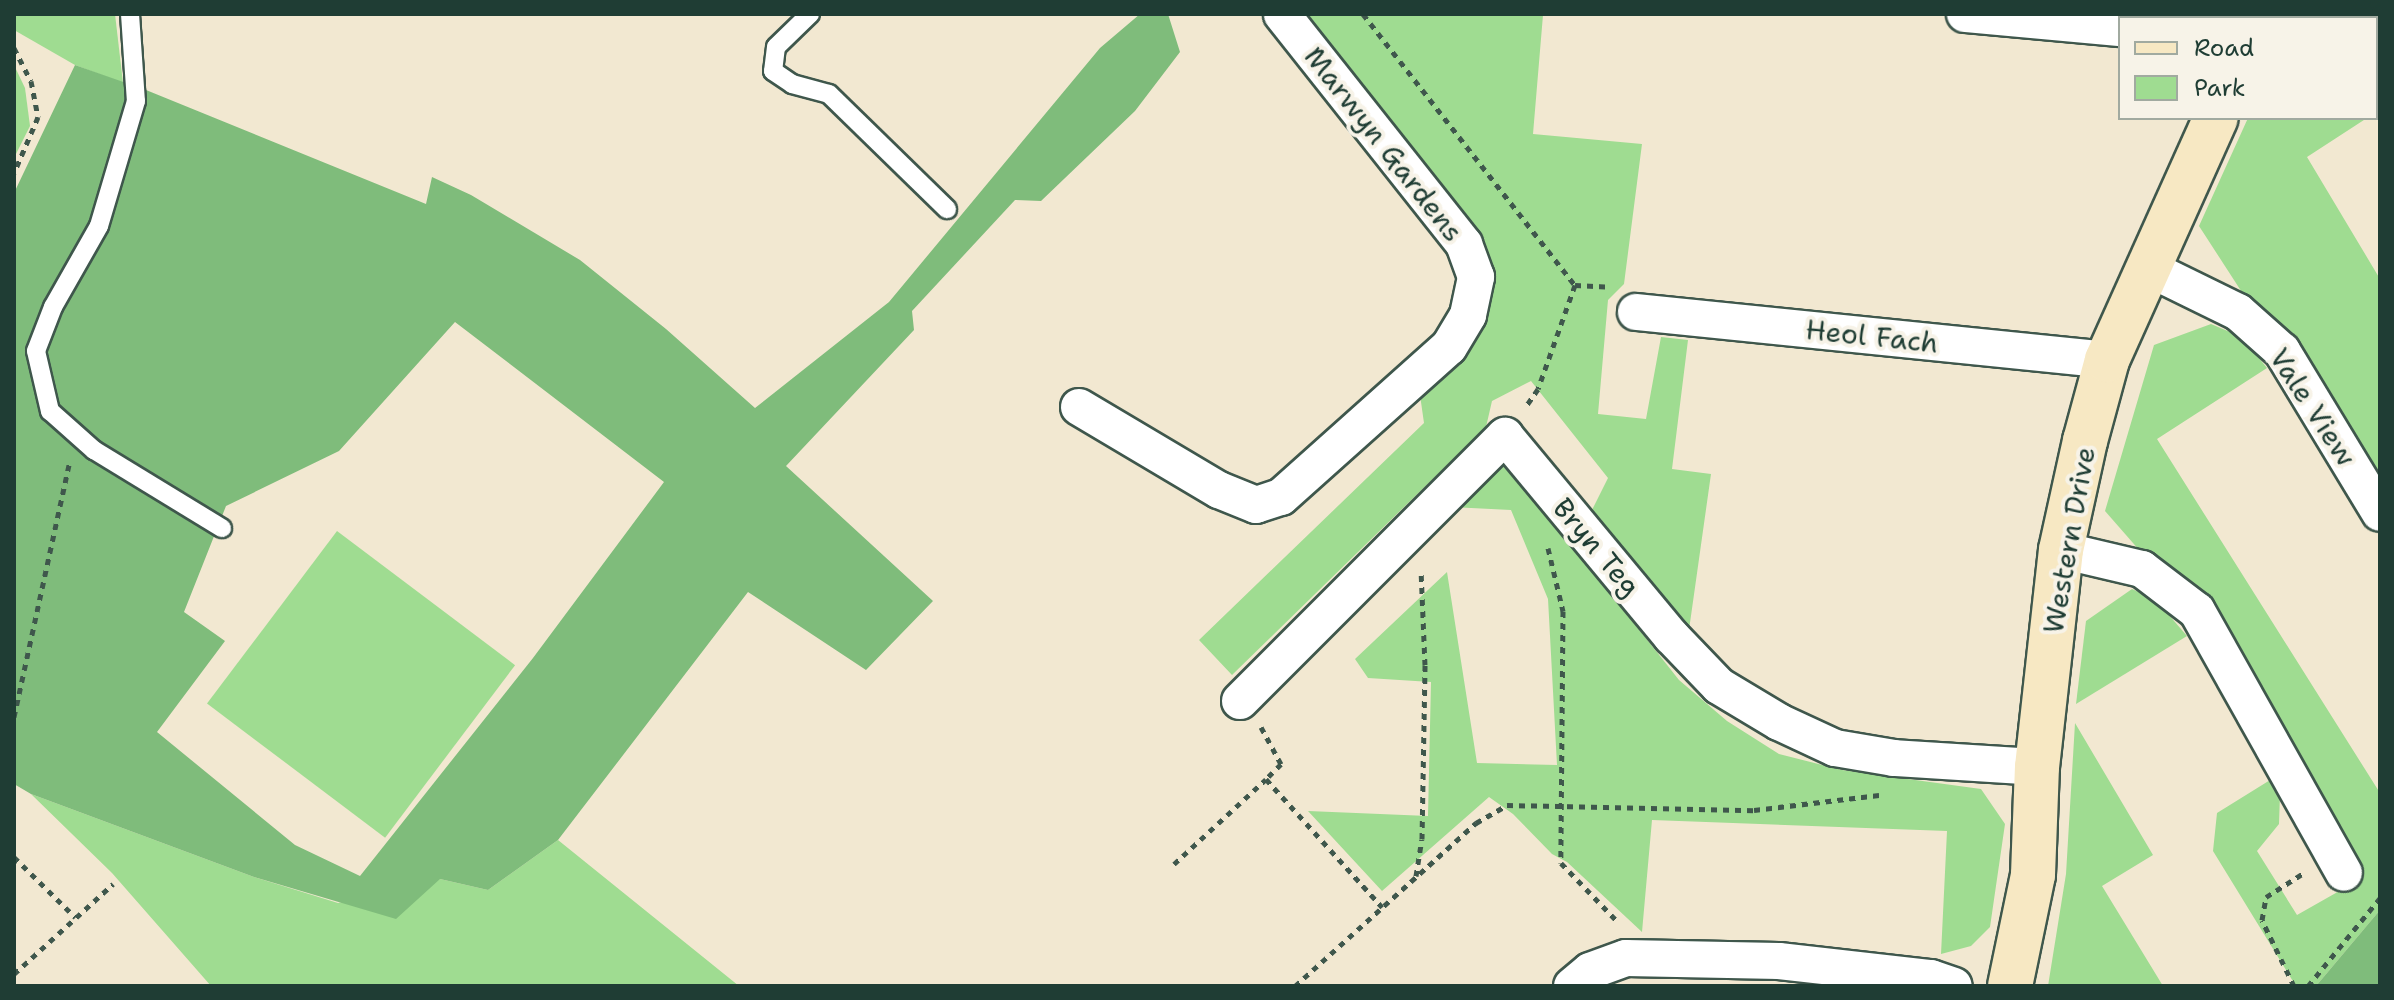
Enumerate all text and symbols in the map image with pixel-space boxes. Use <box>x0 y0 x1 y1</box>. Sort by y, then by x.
legend <box>2118 16 2378 120</box>
text: Road <box>2194 32 2254 64</box>
street label: Marwyn Gardens <box>1298 40 1470 248</box>
text: Park <box>2194 72 2246 104</box>
street label: Heol Fach <box>1804 312 1940 360</box>
street label: Vale View <box>2263 342 2363 472</box>
street label: Western Drive <box>2036 444 2102 636</box>
street label: Bryn Teg <box>1546 491 1648 603</box>

